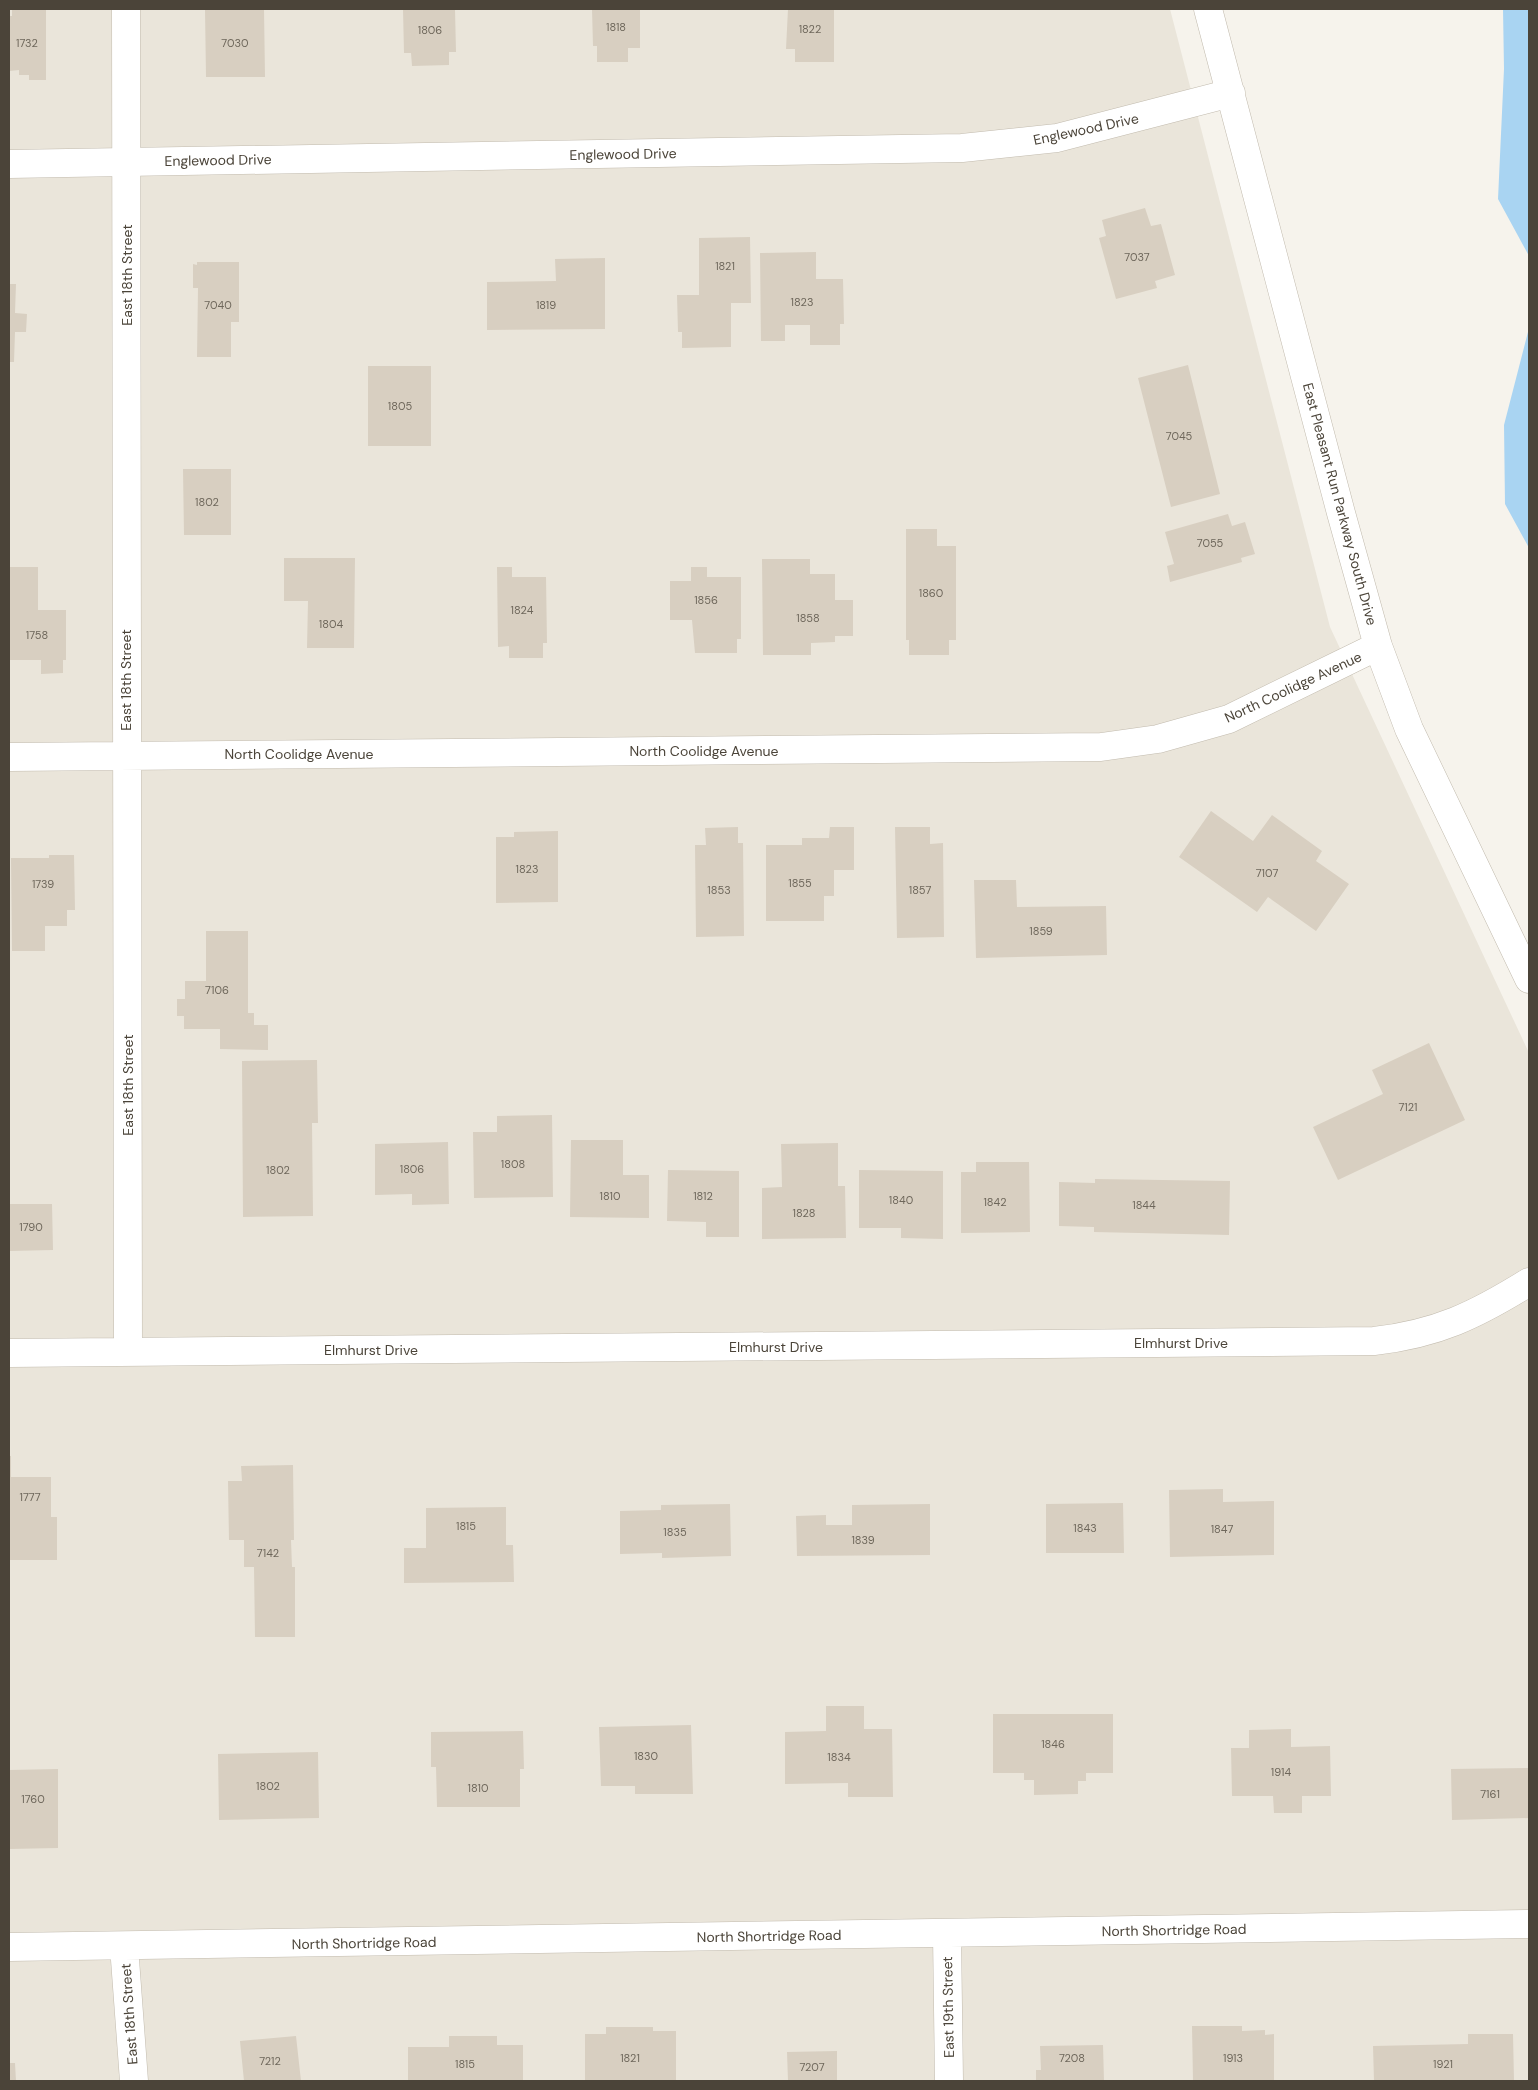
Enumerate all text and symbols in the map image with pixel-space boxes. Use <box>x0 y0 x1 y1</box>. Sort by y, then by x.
house number: 1818 <box>606 20 626 34</box>
house number: 1822 <box>799 22 821 36</box>
house number: 1806 <box>418 23 442 37</box>
house number: 1732 <box>16 36 38 50</box>
house number: 7030 <box>221 36 249 50</box>
street label: Englewood Drive <box>1032 109 1140 149</box>
street label: Englewood Drive <box>569 144 677 164</box>
street label: Englewood Drive <box>164 150 272 170</box>
street label: East 18th Street <box>118 224 136 326</box>
house number: 7037 <box>1124 250 1150 264</box>
house number: 1821 <box>715 259 735 273</box>
house number: 1823 <box>791 295 813 309</box>
house number: 7040 <box>204 298 232 312</box>
house number: 1819 <box>536 298 556 312</box>
street label: East Pleasant Run Parkway South Drive <box>1299 381 1381 627</box>
house number: 1805 <box>388 399 412 413</box>
house number: 7045 <box>1166 429 1193 443</box>
house number: 1802 <box>195 495 219 509</box>
house number: 7055 <box>1197 536 1224 550</box>
house number: 1860 <box>919 586 943 600</box>
house number: 1856 <box>694 593 718 607</box>
house number: 1824 <box>511 603 534 617</box>
house number: 1858 <box>796 611 820 625</box>
house number: 1804 <box>319 617 343 631</box>
house number: 1758 <box>26 628 48 642</box>
street label: East 18th Street <box>117 629 135 731</box>
street label: North Coolidge Avenue <box>1222 647 1364 727</box>
street label: North Coolidge Avenue <box>629 742 779 760</box>
street label: North Coolidge Avenue <box>224 745 374 763</box>
house number: 1823 <box>516 862 538 876</box>
house number: 7107 <box>1256 866 1278 880</box>
house number: 1855 <box>788 876 812 890</box>
house number: 1739 <box>32 877 54 891</box>
house number: 1853 <box>707 883 731 897</box>
house number: 1857 <box>909 883 931 897</box>
house number: 1859 <box>1029 924 1053 938</box>
house number: 7106 <box>205 983 229 997</box>
street label: East 18th Street <box>119 1034 137 1136</box>
house number: 7121 <box>1398 1100 1418 1114</box>
house number: 1808 <box>501 1157 525 1171</box>
house number: 1806 <box>400 1162 424 1176</box>
house number: 1802 <box>266 1163 290 1177</box>
house number: 1810 <box>600 1189 620 1203</box>
house number: 1812 <box>693 1189 713 1203</box>
house number: 1840 <box>889 1193 913 1207</box>
house number: 1842 <box>983 1195 1007 1209</box>
house number: 1844 <box>1132 1198 1156 1212</box>
house number: 1828 <box>793 1206 815 1220</box>
house number: 1790 <box>19 1220 43 1234</box>
street label: Elmhurst Drive <box>1134 1334 1228 1352</box>
street label: Elmhurst Drive <box>729 1338 823 1356</box>
street label: Elmhurst Drive <box>324 1341 418 1359</box>
house number: 1777 <box>19 1490 41 1504</box>
house number: 1815 <box>456 1519 476 1533</box>
house number: 1843 <box>1073 1521 1097 1535</box>
house number: 1847 <box>1211 1522 1233 1536</box>
house number: 1835 <box>663 1525 687 1539</box>
house number: 1839 <box>851 1533 875 1547</box>
house number: 7142 <box>257 1546 279 1560</box>
house number: 1846 <box>1041 1737 1065 1751</box>
house number: 1830 <box>634 1749 658 1763</box>
house number: 1834 <box>827 1750 851 1764</box>
house number: 1914 <box>1271 1765 1291 1779</box>
house number: 1802 <box>256 1779 280 1793</box>
house number: 1810 <box>468 1781 488 1795</box>
house number: 7161 <box>1480 1787 1500 1801</box>
house number: 1760 <box>21 1792 45 1806</box>
street label: North Shortridge Road <box>1102 1920 1246 1940</box>
street label: North Shortridge Road <box>697 1926 841 1946</box>
street label: North Shortridge Road <box>292 1933 436 1953</box>
street label: East 19th Street <box>938 1956 958 2058</box>
street label: East 18th Street <box>116 1963 142 2065</box>
house number: 1821 <box>620 2051 640 2065</box>
house number: 7208 <box>1059 2051 1085 2065</box>
house number: 1913 <box>1223 2051 1243 2065</box>
house number: 7212 <box>259 2054 281 2068</box>
house number: 1815 <box>455 2057 475 2071</box>
house number: 1921 <box>1433 2057 1453 2071</box>
house number: 7207 <box>799 2060 825 2074</box>

